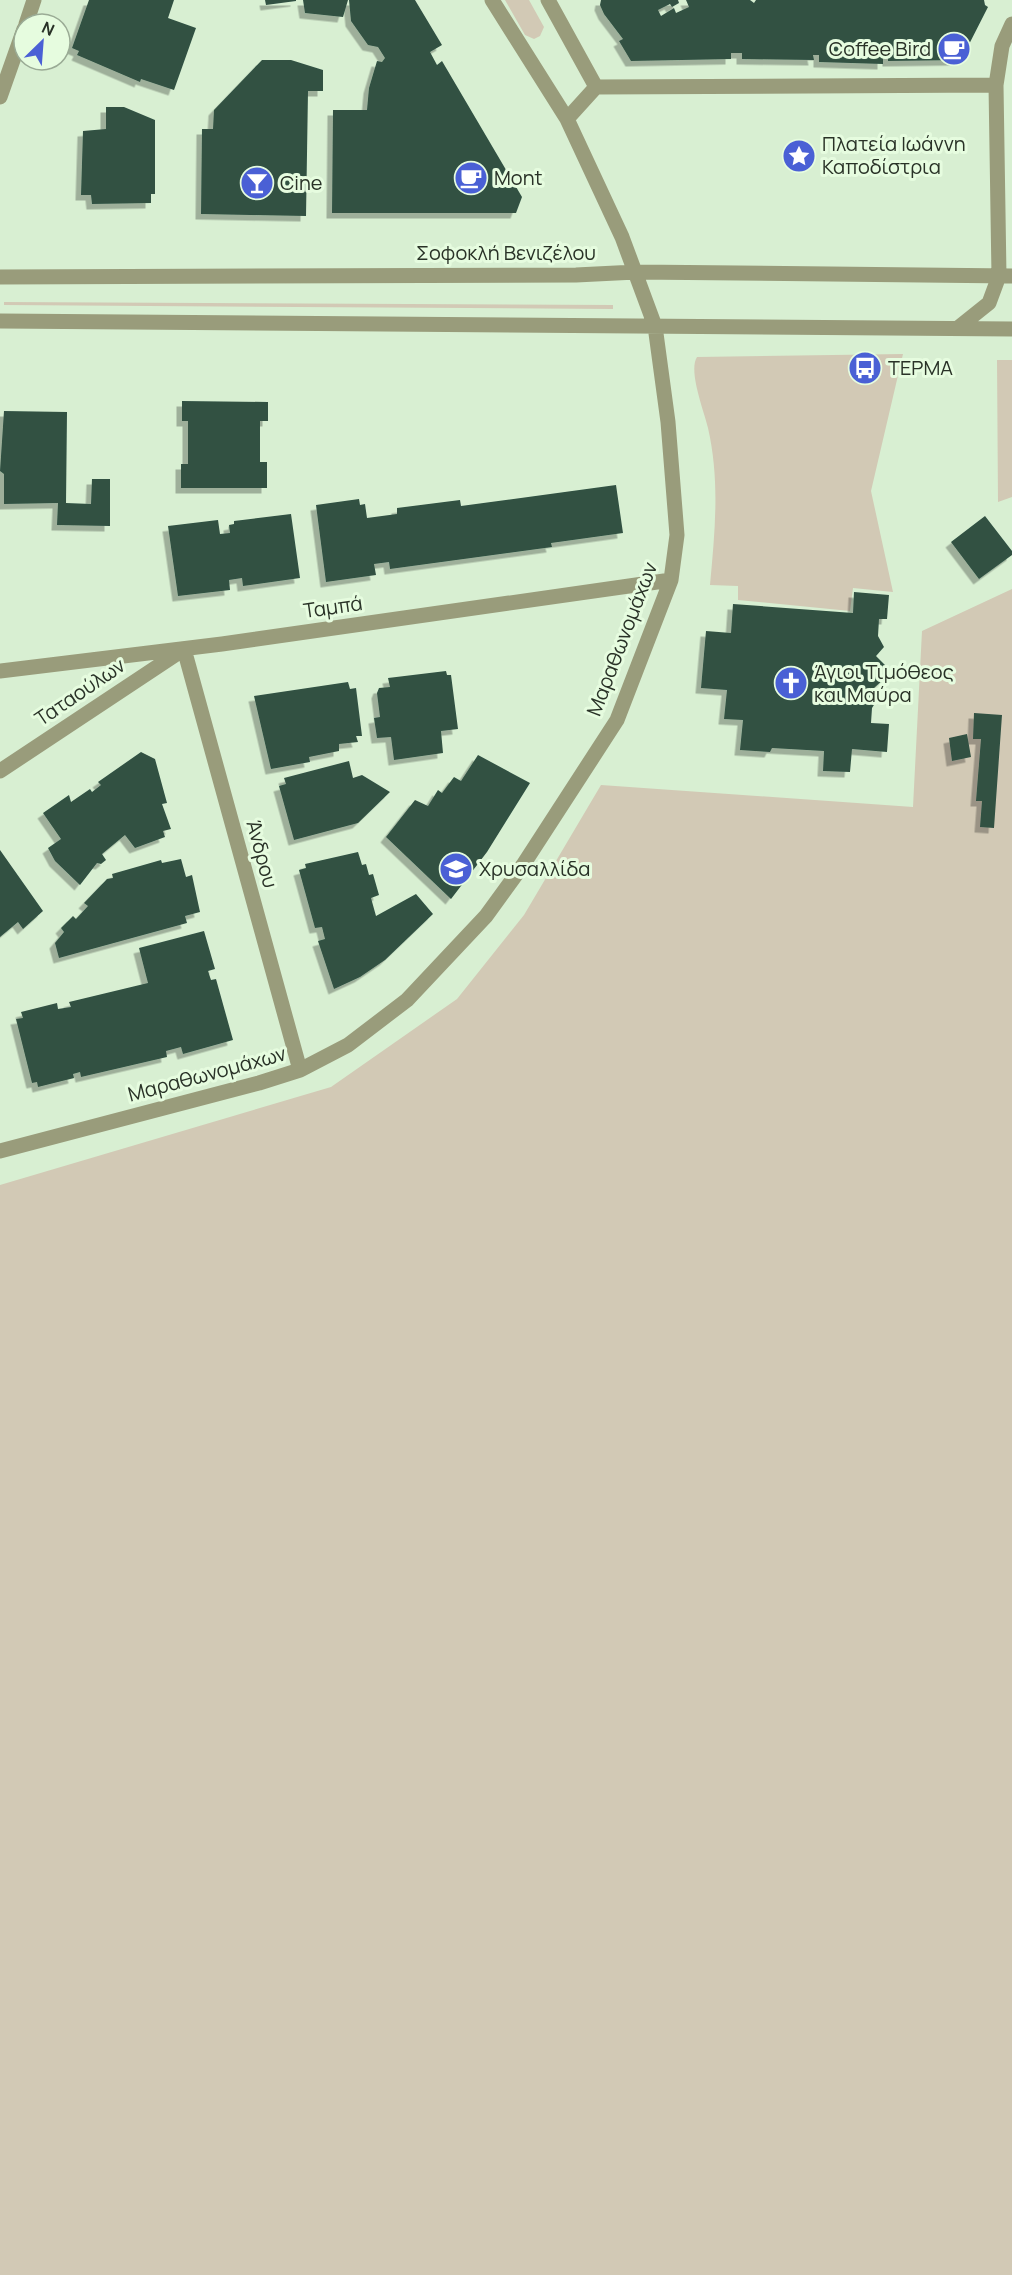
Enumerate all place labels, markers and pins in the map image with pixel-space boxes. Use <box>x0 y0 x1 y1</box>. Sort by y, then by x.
cafe icon: Coffee Bird <box>936 31 972 67</box>
place label: Coffee Bird <box>829 35 931 62</box>
place label: Πλατεία Ιωάννη Καποδίστρια <box>822 130 966 180</box>
place icon: Πλατεία Ιωάννη Καποδίστρια <box>781 138 817 174</box>
cafe icon: Mont <box>453 160 489 196</box>
place label: Mont <box>494 164 543 191</box>
bar icon: Cine <box>239 165 275 201</box>
place label: Cine <box>280 169 322 196</box>
bus stop icon: ΤΕΡΜΑ <box>847 350 883 386</box>
place label: ΤΕΡΜΑ <box>888 354 953 381</box>
place label: Άγιοι Τιμόθεος και Μαύρα <box>814 658 954 708</box>
church icon: Άγιοι Τιμόθεος και Μαύρα <box>773 665 809 701</box>
school or university icon: Χρυσαλλίδα <box>438 851 474 887</box>
place label: Χρυσαλλίδα <box>479 855 591 882</box>

